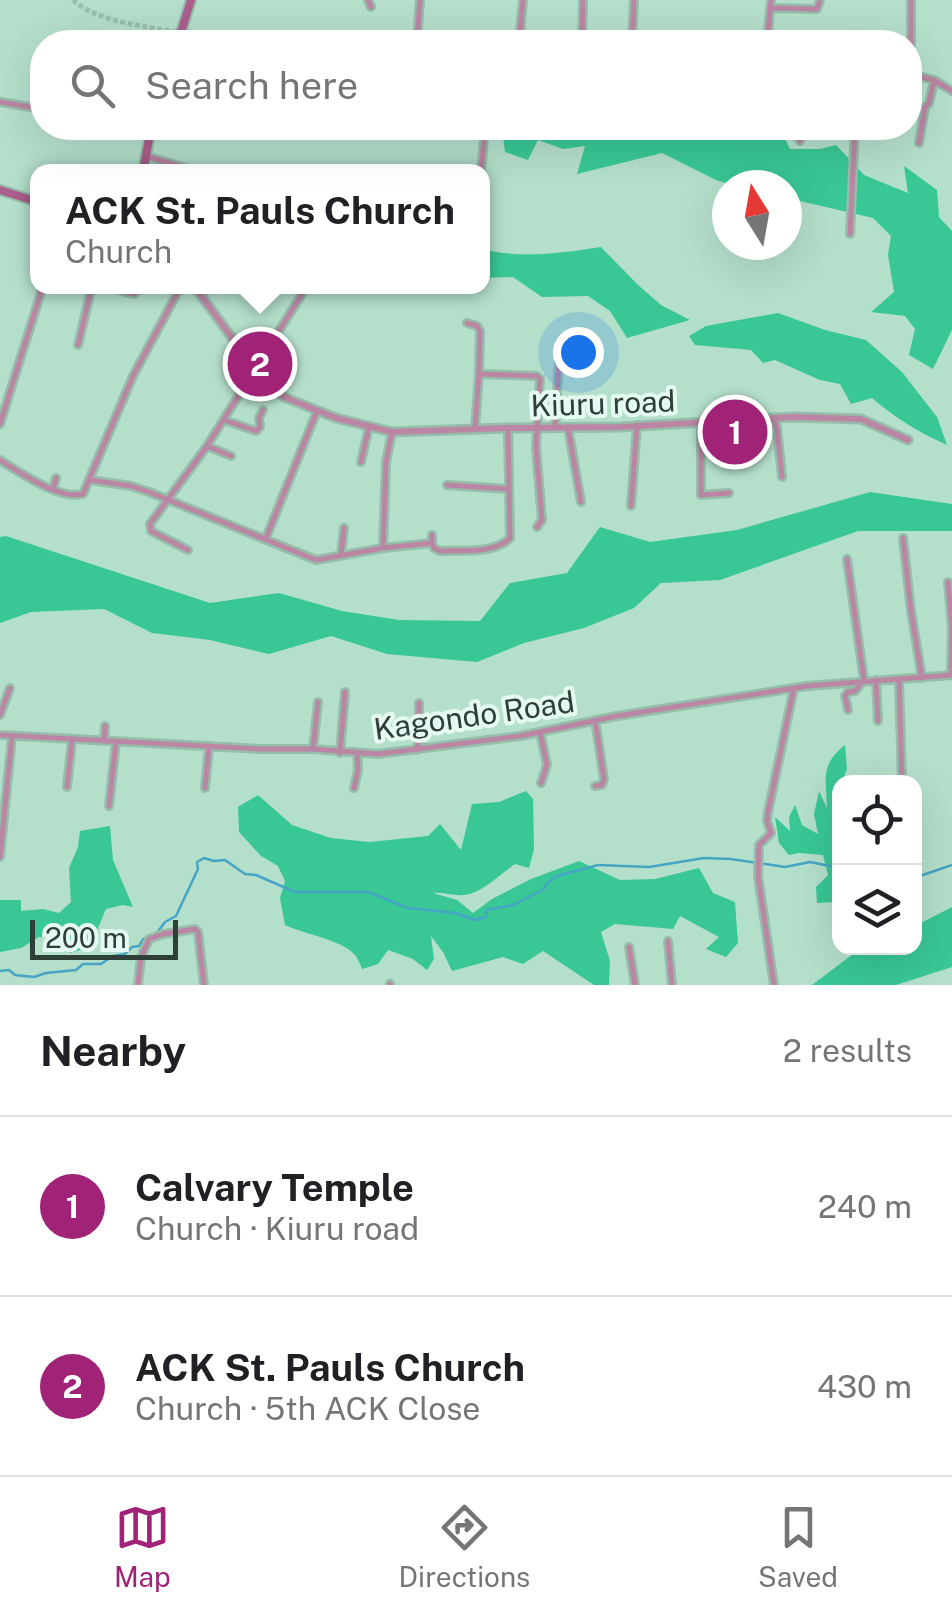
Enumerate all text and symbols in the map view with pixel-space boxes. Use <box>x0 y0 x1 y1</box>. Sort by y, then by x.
search box <box>30 30 922 140</box>
icon: search <box>65 58 120 113</box>
text: Search here <box>145 63 358 108</box>
popup <box>30 164 490 294</box>
north arrow <box>712 170 802 260</box>
text: ACK St. Pauls Church <box>65 188 455 233</box>
text: Church <box>65 233 172 270</box>
pin: 2 <box>228 326 292 402</box>
your location <box>553 327 604 378</box>
street label: Kiuru road <box>530 382 676 424</box>
pin: 1 <box>702 394 768 470</box>
street label: Kagondo Road <box>371 683 577 747</box>
map controls <box>832 775 922 955</box>
button: locate <box>832 775 922 865</box>
button: layers <box>832 865 922 955</box>
scale bar <box>30 915 178 960</box>
text: 200 m <box>45 921 127 954</box>
text: Nearby <box>40 1026 186 1075</box>
text: 2 results <box>783 1032 912 1069</box>
text: Calvary Temple <box>135 1165 414 1210</box>
text: 1 <box>66 1188 79 1225</box>
text: 240 m <box>818 1188 912 1225</box>
text: Church · Kiuru road <box>135 1210 419 1247</box>
text: ACK St. Pauls Church <box>135 1345 525 1390</box>
text: 2 <box>62 1368 83 1405</box>
text: 430 m <box>817 1368 912 1405</box>
text: Church · 5th ACK Close <box>135 1390 480 1427</box>
tab: Map <box>114 1500 171 1593</box>
tab: Directions <box>399 1500 530 1593</box>
tab: Saved <box>758 1500 838 1593</box>

